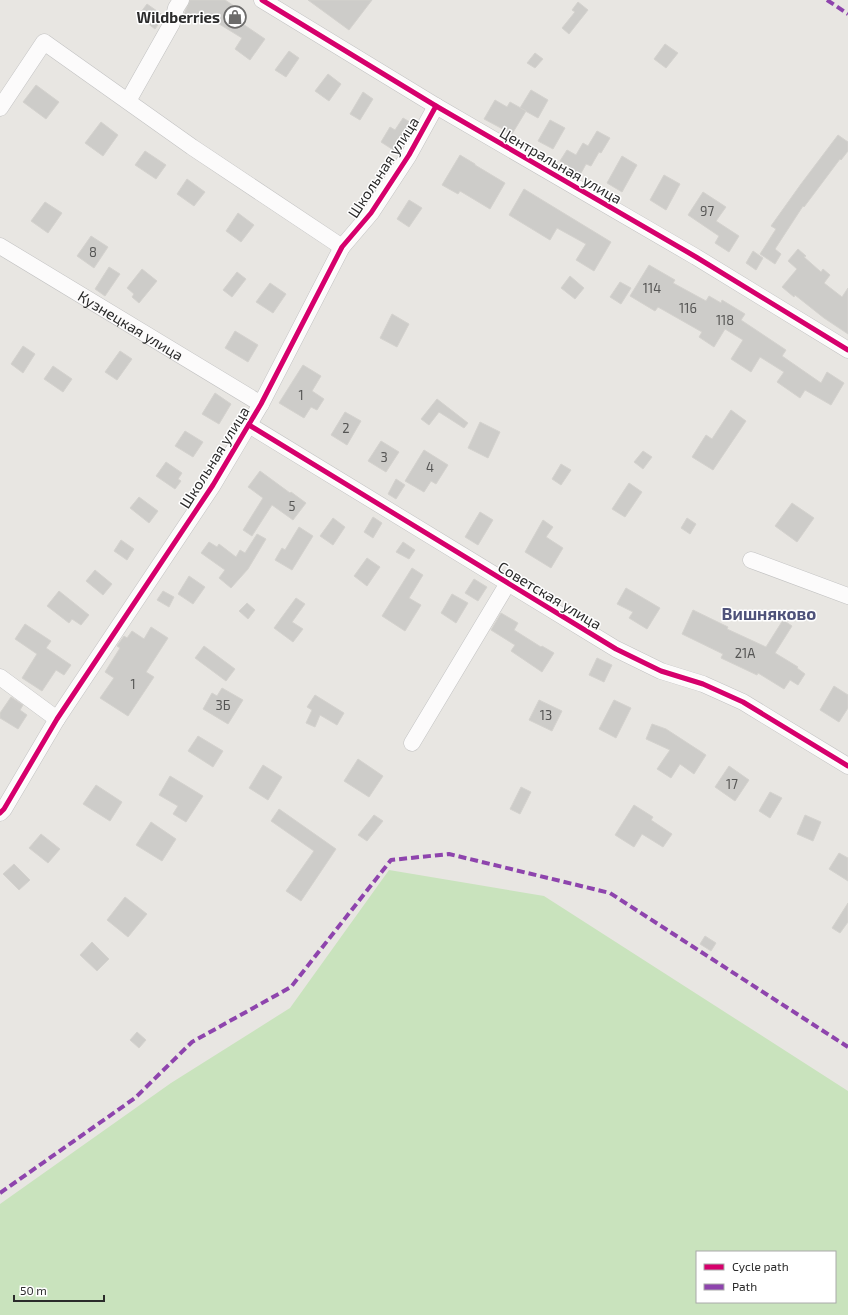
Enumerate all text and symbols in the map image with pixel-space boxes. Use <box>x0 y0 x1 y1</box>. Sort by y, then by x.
shop icon: Wildberries <box>222 4 248 30</box>
place label: Wildberries <box>137 8 220 26</box>
street label: Школьная улица <box>344 113 423 221</box>
street label: Центральная улица <box>496 123 625 208</box>
house number: 97 <box>700 203 714 219</box>
house number: 8 <box>89 244 97 260</box>
house number: 114 <box>643 280 661 296</box>
street label: Кузнецкая улица <box>75 287 187 364</box>
house number: 116 <box>679 300 697 316</box>
house number: 118 <box>716 312 734 328</box>
house number: 1 <box>298 387 304 403</box>
street label: Школьная улица <box>175 403 253 512</box>
house number: 2 <box>342 420 350 436</box>
house number: 3 <box>380 449 388 465</box>
house number: 4 <box>426 459 434 475</box>
house number: 5 <box>289 498 296 514</box>
street label: Советская улица <box>495 557 605 634</box>
district label: Вишняково <box>722 603 816 623</box>
house number: 21А <box>735 645 755 661</box>
house number: 1 <box>130 676 136 692</box>
house number: 3Б <box>215 697 231 713</box>
house number: 13 <box>540 707 552 723</box>
house number: 17 <box>726 776 738 792</box>
legend <box>696 1251 836 1303</box>
text: Cycle path <box>732 1259 789 1273</box>
scale bar <box>14 1277 104 1303</box>
text: Path <box>732 1279 757 1293</box>
text: 50 m <box>20 1283 47 1297</box>

